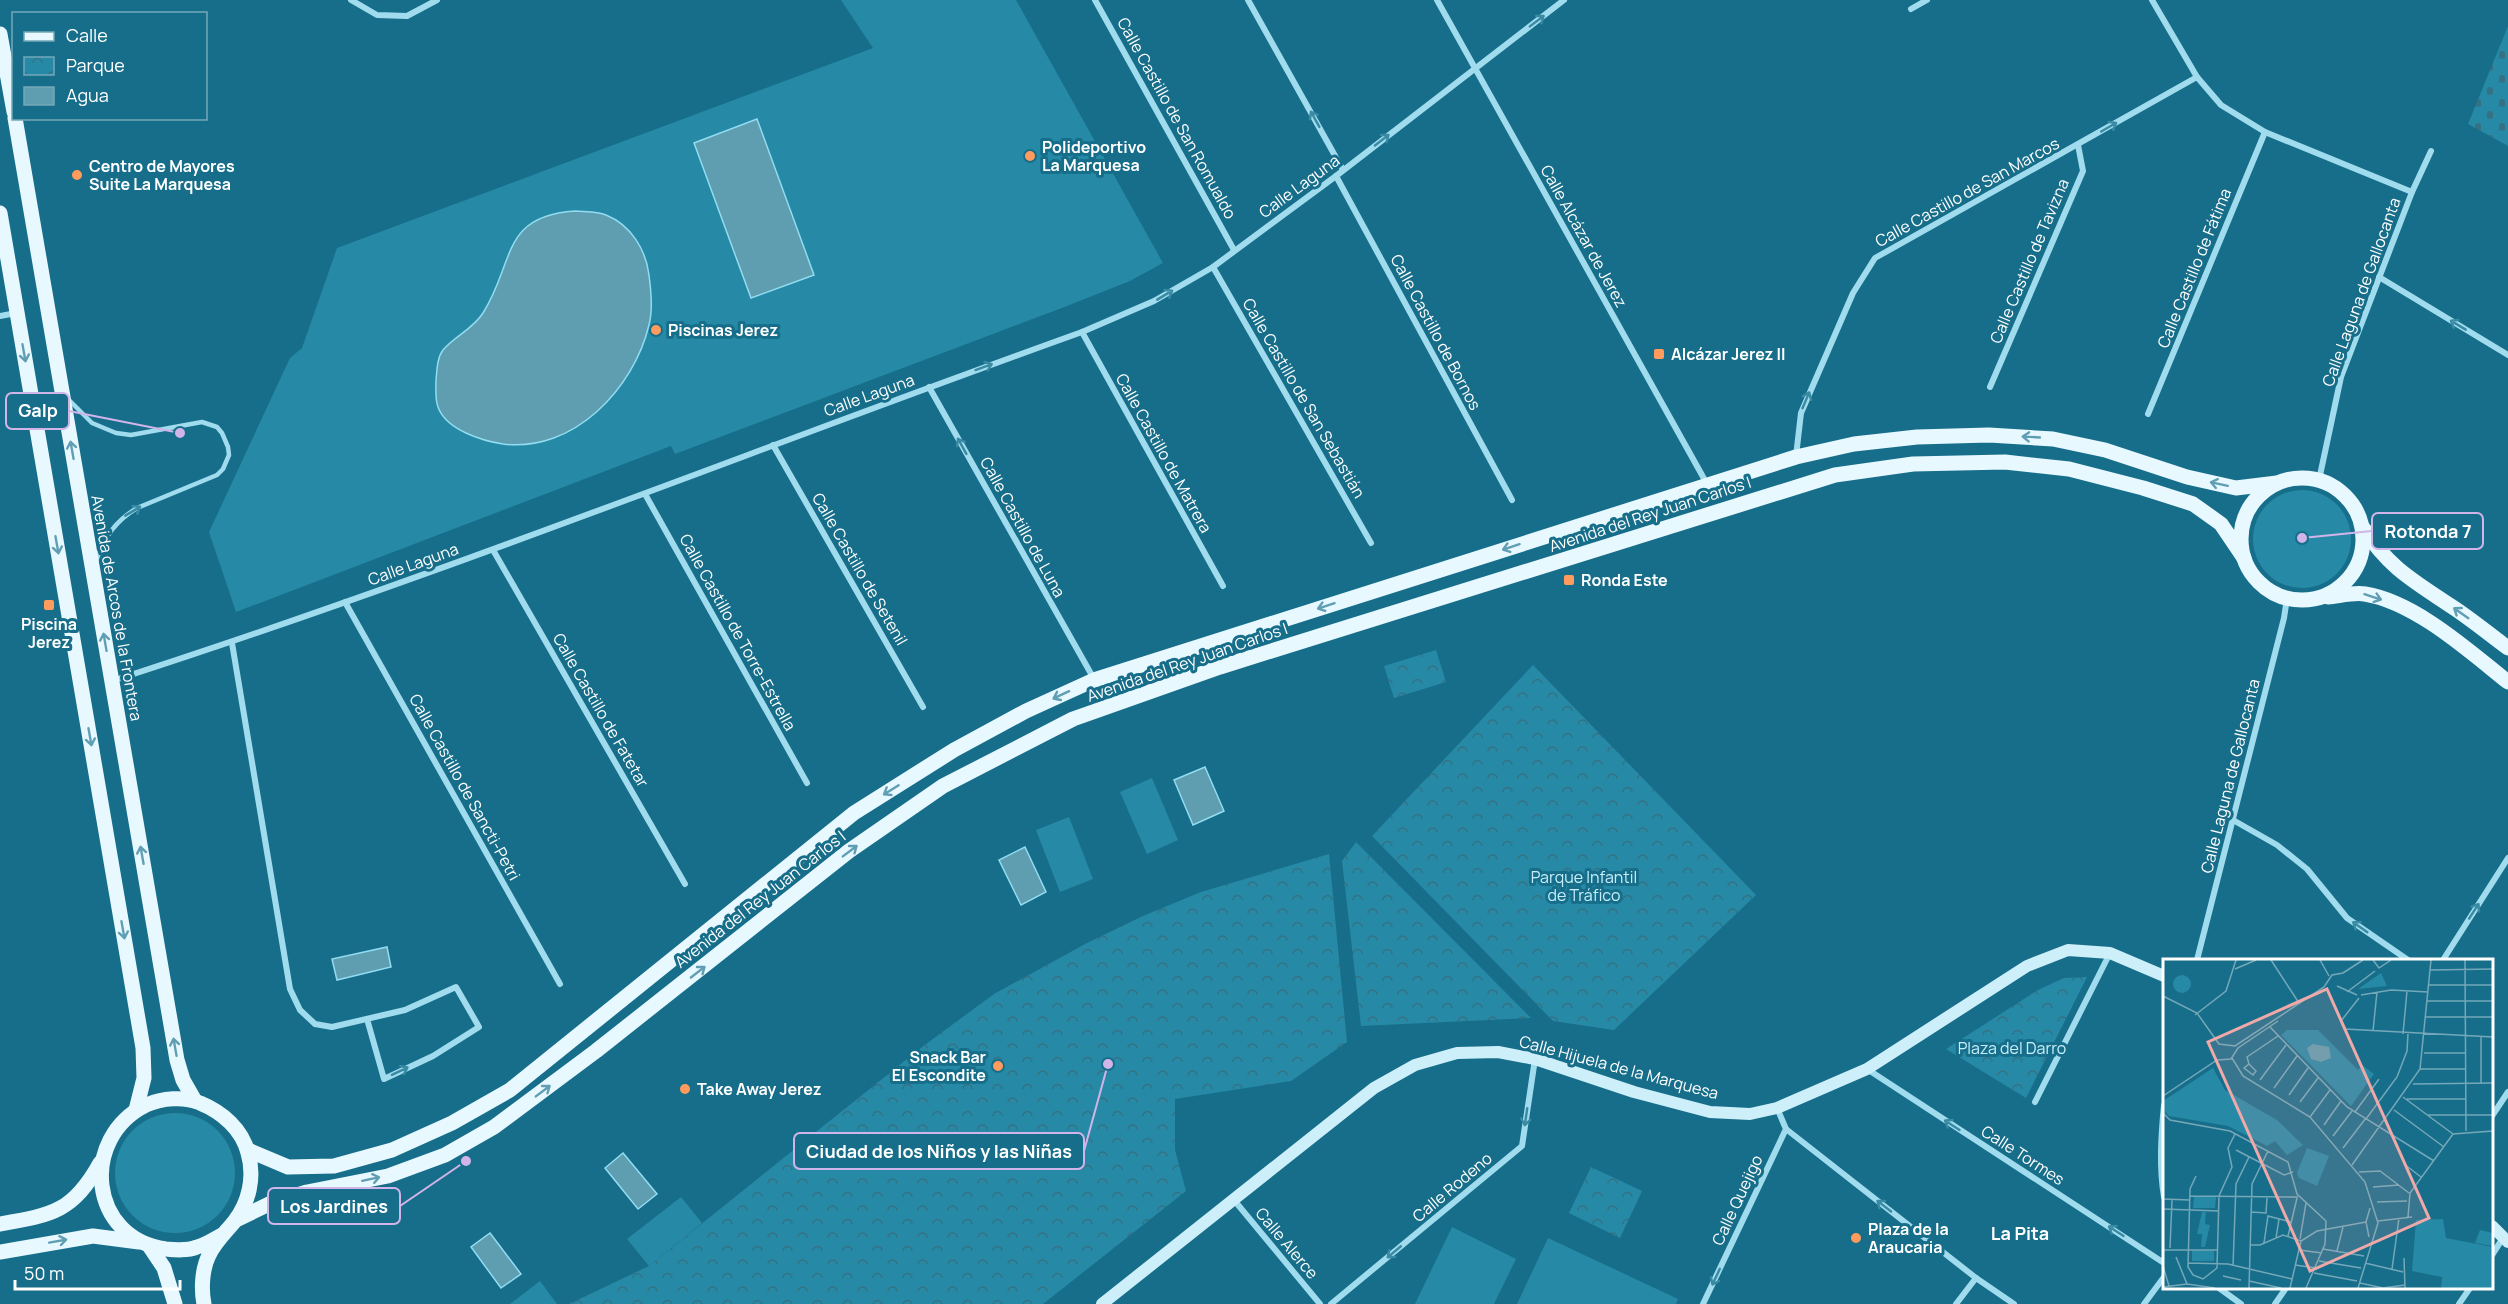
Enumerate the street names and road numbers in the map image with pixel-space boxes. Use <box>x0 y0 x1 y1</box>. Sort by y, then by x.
street label: Calle Castillo de San Romualdo <box>1112 13 1242 223</box>
street label: Calle Castillo de San Marcos <box>1871 132 2063 252</box>
street label: Calle Laguna <box>1254 149 1344 223</box>
street label: Calle Alcázar de Jerez <box>1536 161 1632 311</box>
street label: Calle Castillo de Tavizna <box>1984 175 2074 347</box>
street label: Calle Castillo de Fátima <box>2152 185 2236 351</box>
street label: Calle Laguna de Gallocanta <box>2317 194 2405 390</box>
street label: Calle Castillo de Bornos <box>1386 250 1486 414</box>
street label: Calle Castillo de San Sebastián <box>1238 294 1370 502</box>
street label: Calle Laguna <box>821 368 917 422</box>
street label: Calle Castillo de Matrera <box>1111 369 1217 537</box>
street label: Calle Castillo de Luna <box>975 453 1071 601</box>
street label: Avenida del Rey Juan Carlos I <box>1546 471 1754 557</box>
street label: Calle Castillo de Setenil <box>807 489 913 649</box>
street label: Avenida de Arcos de la Frontera <box>86 493 148 723</box>
street label: Calle Castillo de Torre-Estrella <box>675 530 801 734</box>
street label: Calle Laguna <box>365 537 461 591</box>
street label: Avenida del Rey Juan Carlos I <box>1084 617 1290 707</box>
street label: Calle Castillo de Fatetar <box>548 629 654 791</box>
street label: Calle Laguna de Gallocanta <box>2195 676 2265 876</box>
street label: Calle Castillo de Sancti-Petri <box>404 690 526 884</box>
street label: Avenida del Rey Juan Carlos I <box>670 825 850 973</box>
street label: Calle Hijuela de la Marquesa <box>1517 1030 1721 1104</box>
street label: Calle Tormes <box>1977 1120 2069 1190</box>
street label: Calle Rodeno <box>1408 1147 1496 1227</box>
street label: Calle Quejigo <box>1706 1151 1768 1249</box>
street label: Calle Alerce <box>1251 1203 1323 1283</box>

